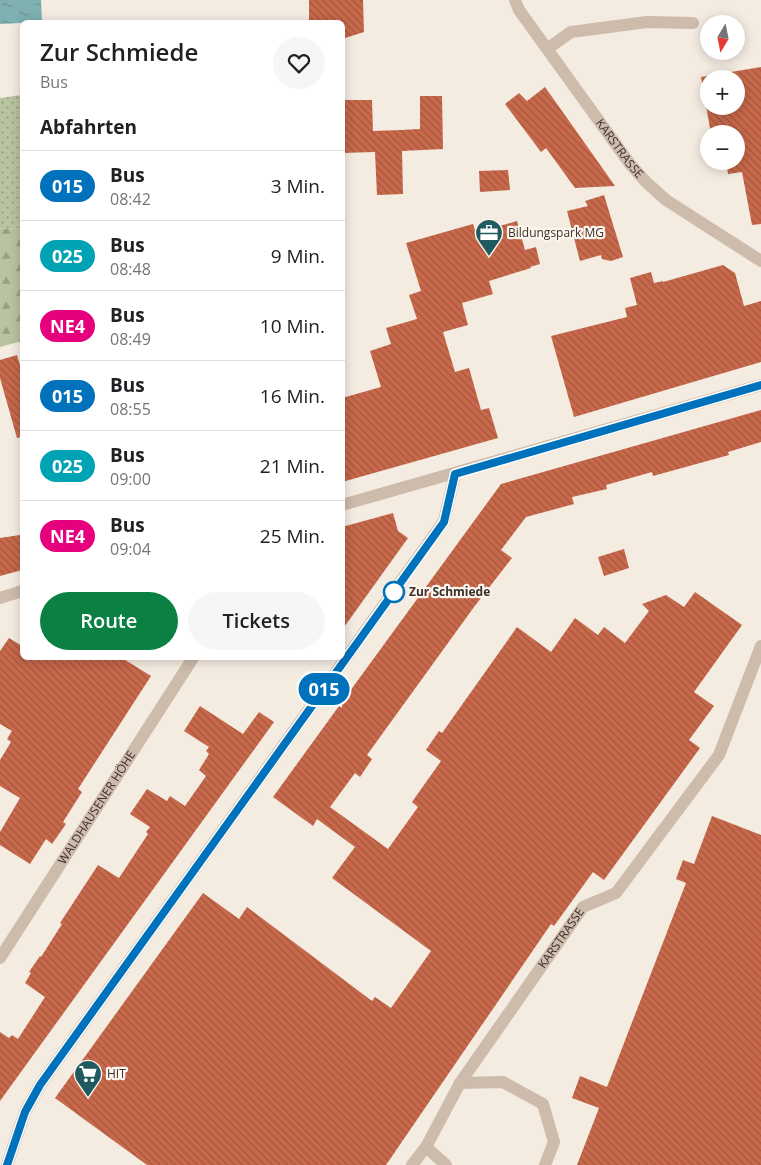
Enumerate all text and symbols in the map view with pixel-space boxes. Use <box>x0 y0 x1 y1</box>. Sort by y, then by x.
north arrow <box>700 15 745 60</box>
map controls <box>700 15 745 170</box>
text: Zur Schmiede <box>40 35 198 68</box>
button: heart <box>273 37 325 89</box>
button: + <box>700 70 745 115</box>
text: Bus <box>40 71 68 93</box>
text: Abfahrten <box>40 114 137 140</box>
street label: KARSTRASSE <box>592 115 648 182</box>
button: − <box>700 125 745 170</box>
text: Bus <box>110 162 145 188</box>
text: 3 Min. <box>271 173 325 199</box>
text: 015 <box>52 174 83 198</box>
text: 08:42 <box>110 188 151 210</box>
office icon: Bildungspark MG <box>474 218 504 257</box>
place label: Bildungspark MG <box>508 224 604 241</box>
text: Bus <box>110 232 145 258</box>
text: 9 Min. <box>271 243 325 269</box>
text: 025 <box>52 244 83 268</box>
text: 08:48 <box>110 258 151 280</box>
text: Bus <box>110 302 145 328</box>
text: 10 Min. <box>260 313 325 339</box>
text: NE4 <box>50 314 85 338</box>
text: 08:49 <box>110 328 151 350</box>
text: Bus <box>110 372 145 398</box>
text: 16 Min. <box>260 383 325 409</box>
text: 015 <box>52 384 83 408</box>
text: 08:55 <box>110 398 151 420</box>
text: Bus <box>110 442 145 468</box>
text: 21 Min. <box>260 453 325 479</box>
text: 025 <box>52 454 83 478</box>
text: 09:00 <box>110 468 151 490</box>
text: Bus <box>110 512 145 538</box>
text: 25 Min. <box>260 523 325 549</box>
text: NE4 <box>50 524 85 548</box>
text: 09:04 <box>110 538 151 560</box>
marker: Zur Schmiede <box>383 581 405 603</box>
place label: Zur Schmiede <box>409 583 490 600</box>
button: Route <box>40 592 178 650</box>
button: Tickets <box>188 592 325 650</box>
line badge: 015 <box>295 673 353 705</box>
text: 015 <box>309 677 339 701</box>
street label: WALDHAUSENER HÖHE <box>54 747 139 867</box>
street label: KARSTRASSE <box>534 904 588 972</box>
supermarket icon: HIT <box>73 1059 103 1098</box>
place label: HIT <box>107 1065 126 1082</box>

